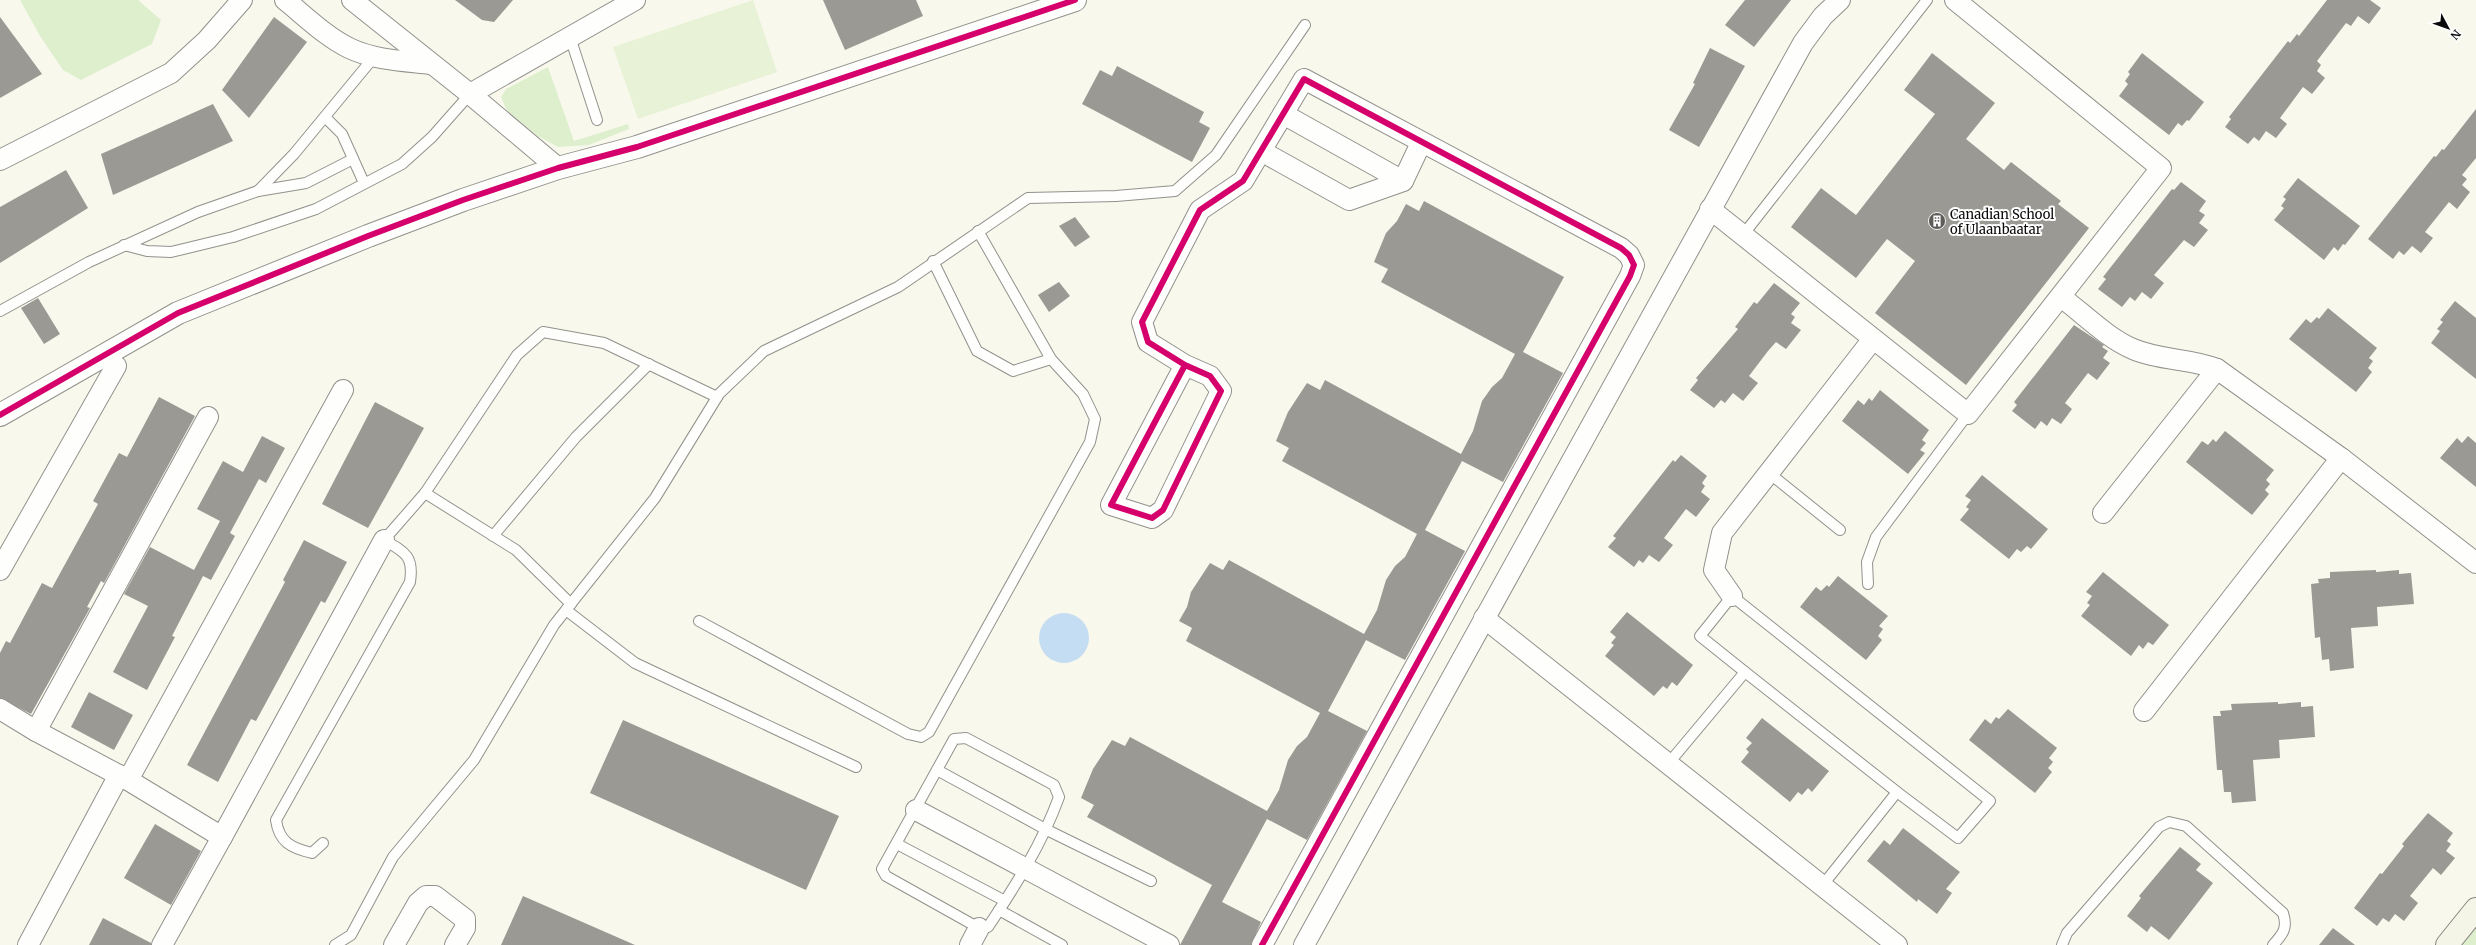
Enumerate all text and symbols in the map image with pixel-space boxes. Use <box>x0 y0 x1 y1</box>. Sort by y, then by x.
north arrow <box>2428 8 2468 48</box>
text: N <box>2447 27 2464 43</box>
place label: Canadian School of Ulaanbaatar <box>1950 206 2054 238</box>
building icon: Canadian School of Ulaanbaatar <box>1927 211 1947 231</box>

